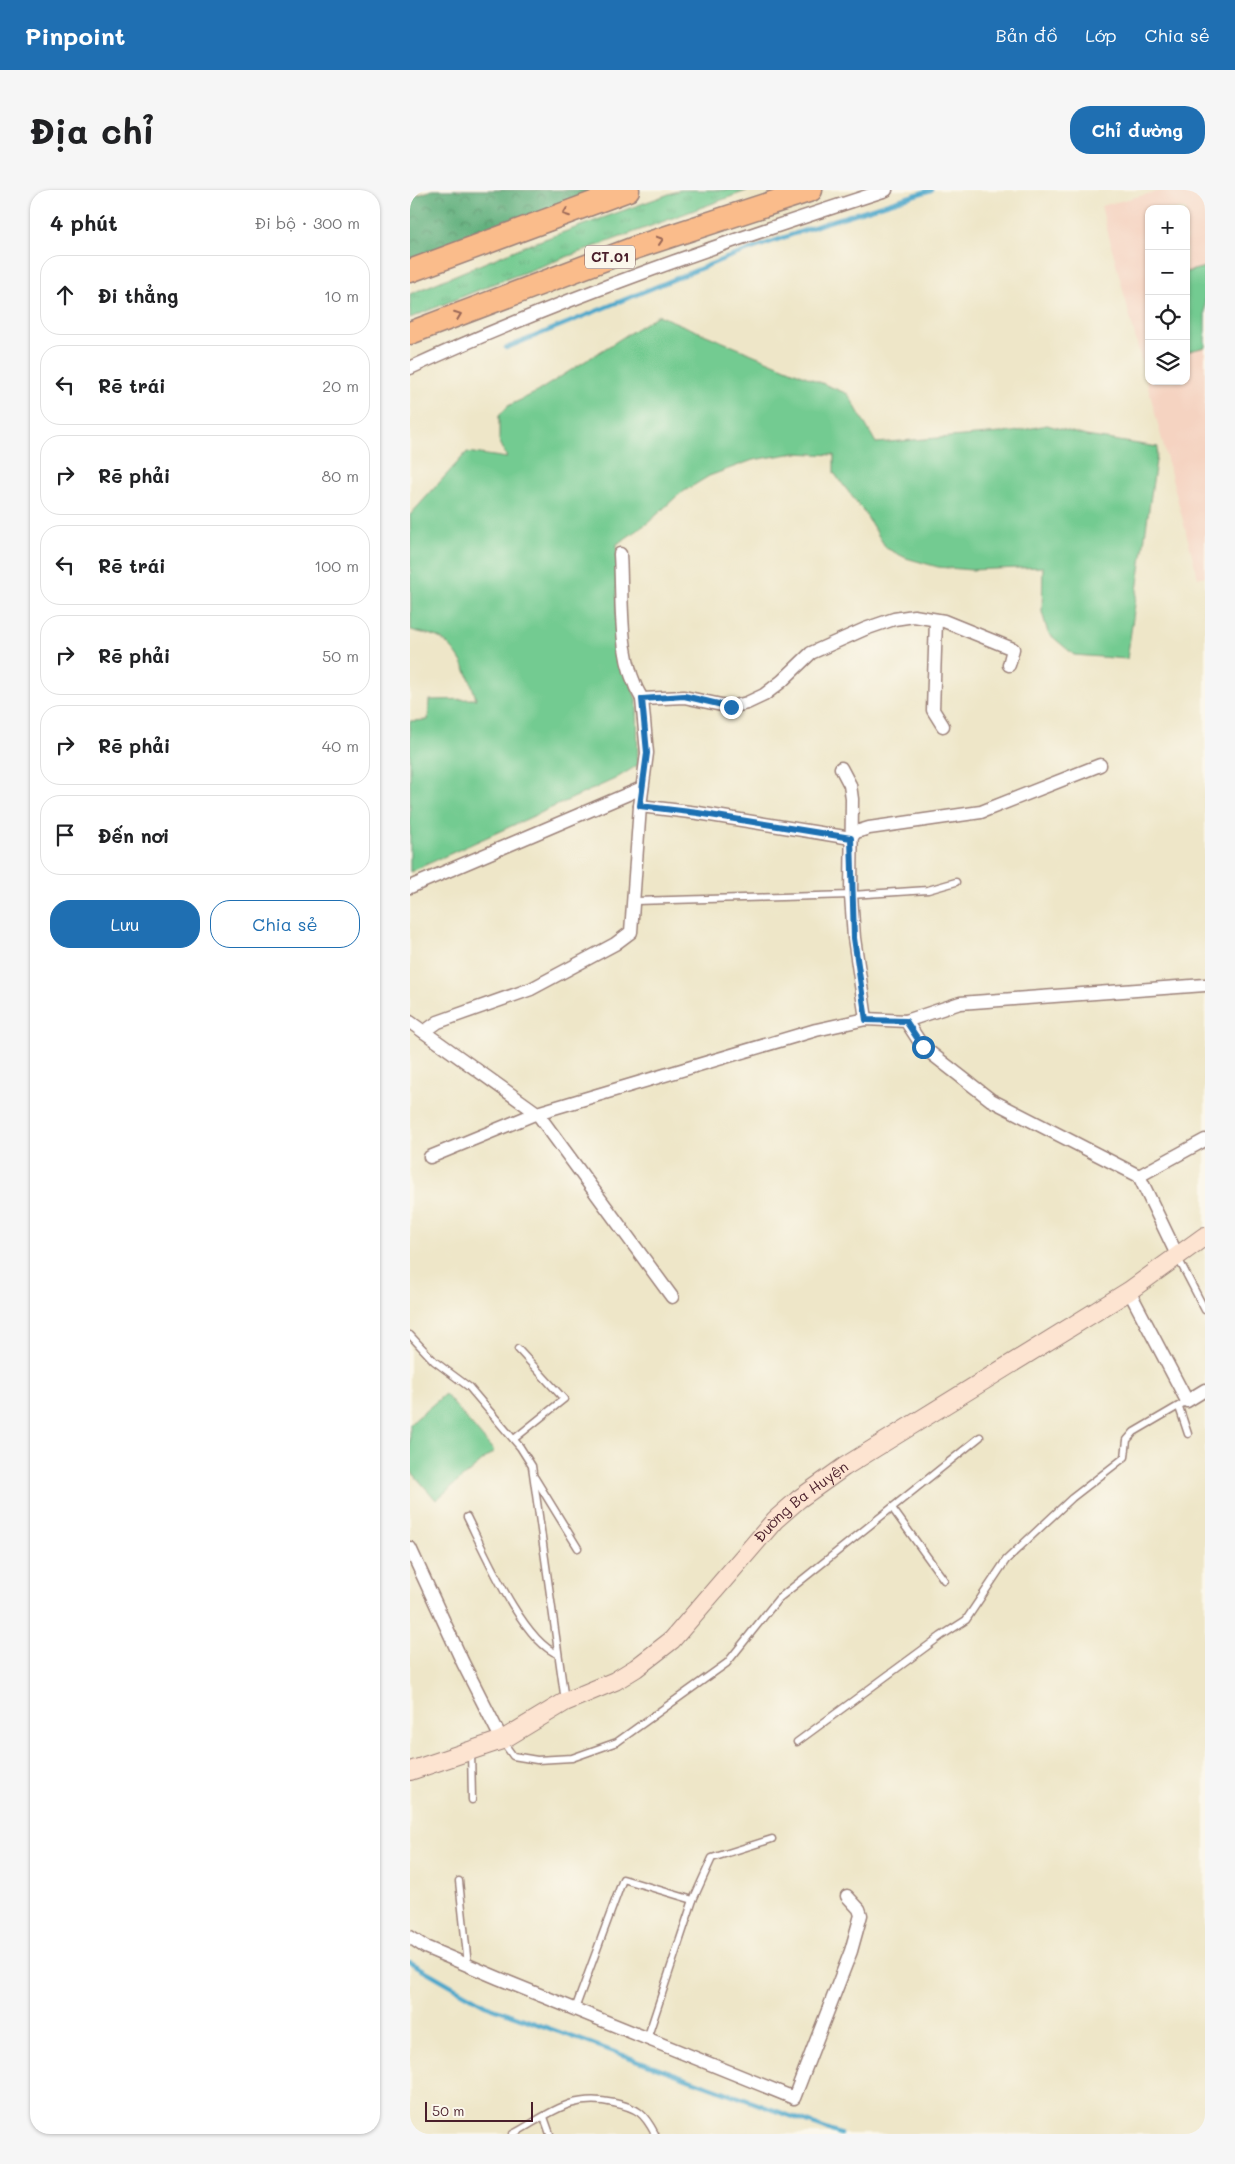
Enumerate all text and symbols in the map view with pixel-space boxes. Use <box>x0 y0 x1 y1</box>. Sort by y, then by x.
text: Pinpoint <box>25 20 126 51</box>
text: Bản đồ <box>996 23 1057 47</box>
text: Lớp <box>1085 23 1117 47</box>
text: Chia sẻ <box>1145 23 1210 47</box>
button: Chỉ đường <box>1070 106 1205 154</box>
text: Địa chỉ <box>30 107 155 153</box>
map controls <box>1145 205 1190 385</box>
button: + <box>1145 205 1190 250</box>
one-way arrow <box>562 207 571 217</box>
text: 4 phút <box>50 209 118 236</box>
text: Đi bộ · 300 m <box>255 212 360 233</box>
one-way arrow <box>655 236 663 246</box>
road number: CT.01 <box>585 246 635 268</box>
button: − <box>1145 250 1190 295</box>
icon: ahead <box>51 281 79 309</box>
text: Đi thẳng <box>98 283 178 308</box>
text: 10 m <box>324 285 359 306</box>
button: locate <box>1145 295 1190 340</box>
one-way arrow <box>453 311 462 321</box>
button: layers <box>1145 340 1190 385</box>
icon: left <box>51 371 79 399</box>
text: Rẽ trái <box>98 373 166 398</box>
text: 20 m <box>322 375 359 396</box>
icon: right <box>51 461 79 489</box>
text: Rẽ phải <box>98 463 170 488</box>
text: 80 m <box>322 465 359 486</box>
icon: left <box>51 551 79 579</box>
text: Rẽ trái <box>98 553 166 578</box>
text: 100 m <box>314 555 359 576</box>
icon: right <box>51 641 79 669</box>
text: Rẽ phải <box>98 643 170 668</box>
text: 50 m <box>322 645 359 666</box>
route end <box>720 696 743 719</box>
icon: right <box>51 731 79 759</box>
text: Rẽ phải <box>98 733 170 758</box>
text: 40 m <box>322 735 359 756</box>
icon: arrive <box>51 821 79 849</box>
text: Đến nơi <box>98 823 170 848</box>
button: Lưu <box>50 900 200 948</box>
button: Chia sẻ <box>210 900 360 948</box>
route start <box>912 1036 935 1059</box>
street label: Đường Ba Huyện <box>749 1456 852 1546</box>
scale bar <box>425 2099 532 2122</box>
text: 50 m <box>432 2101 464 2120</box>

